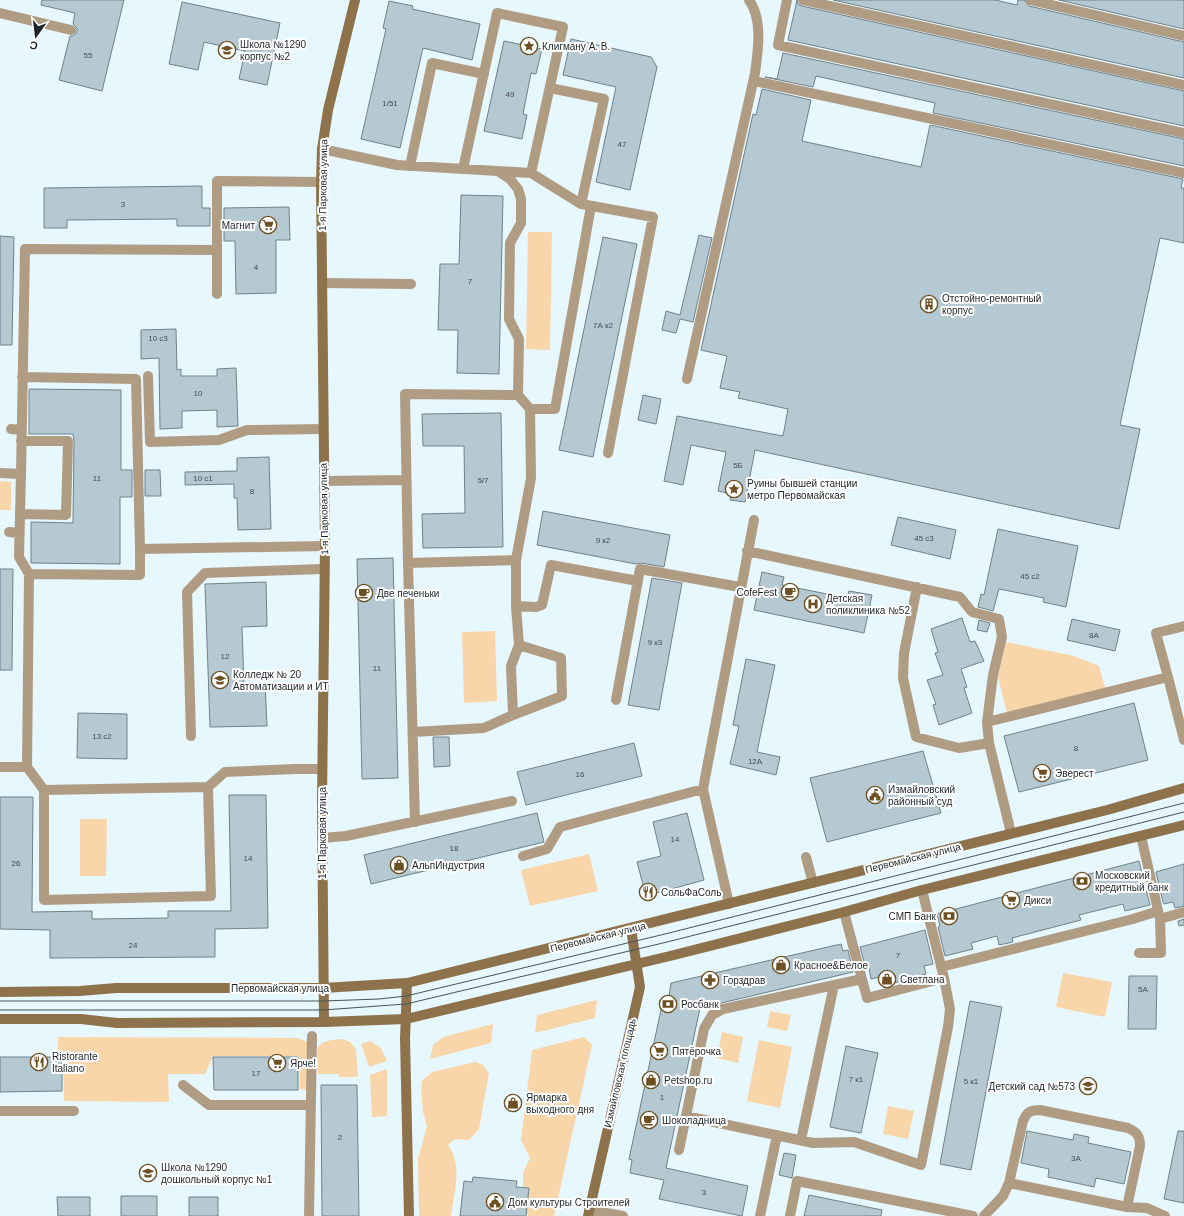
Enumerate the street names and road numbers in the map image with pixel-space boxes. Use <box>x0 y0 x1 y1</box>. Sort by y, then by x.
street label: 1-я Парковая улица <box>317 139 329 231</box>
street label: 1-я Парковая улица <box>318 463 330 555</box>
street label: 1-я Парковая улица <box>317 787 328 879</box>
street label: Первомайская улица <box>864 841 962 875</box>
street label: Первомайская улица <box>549 920 647 954</box>
street label: Первомайская улица <box>231 983 329 994</box>
street label: Измайловская площадь <box>602 1017 638 1129</box>

